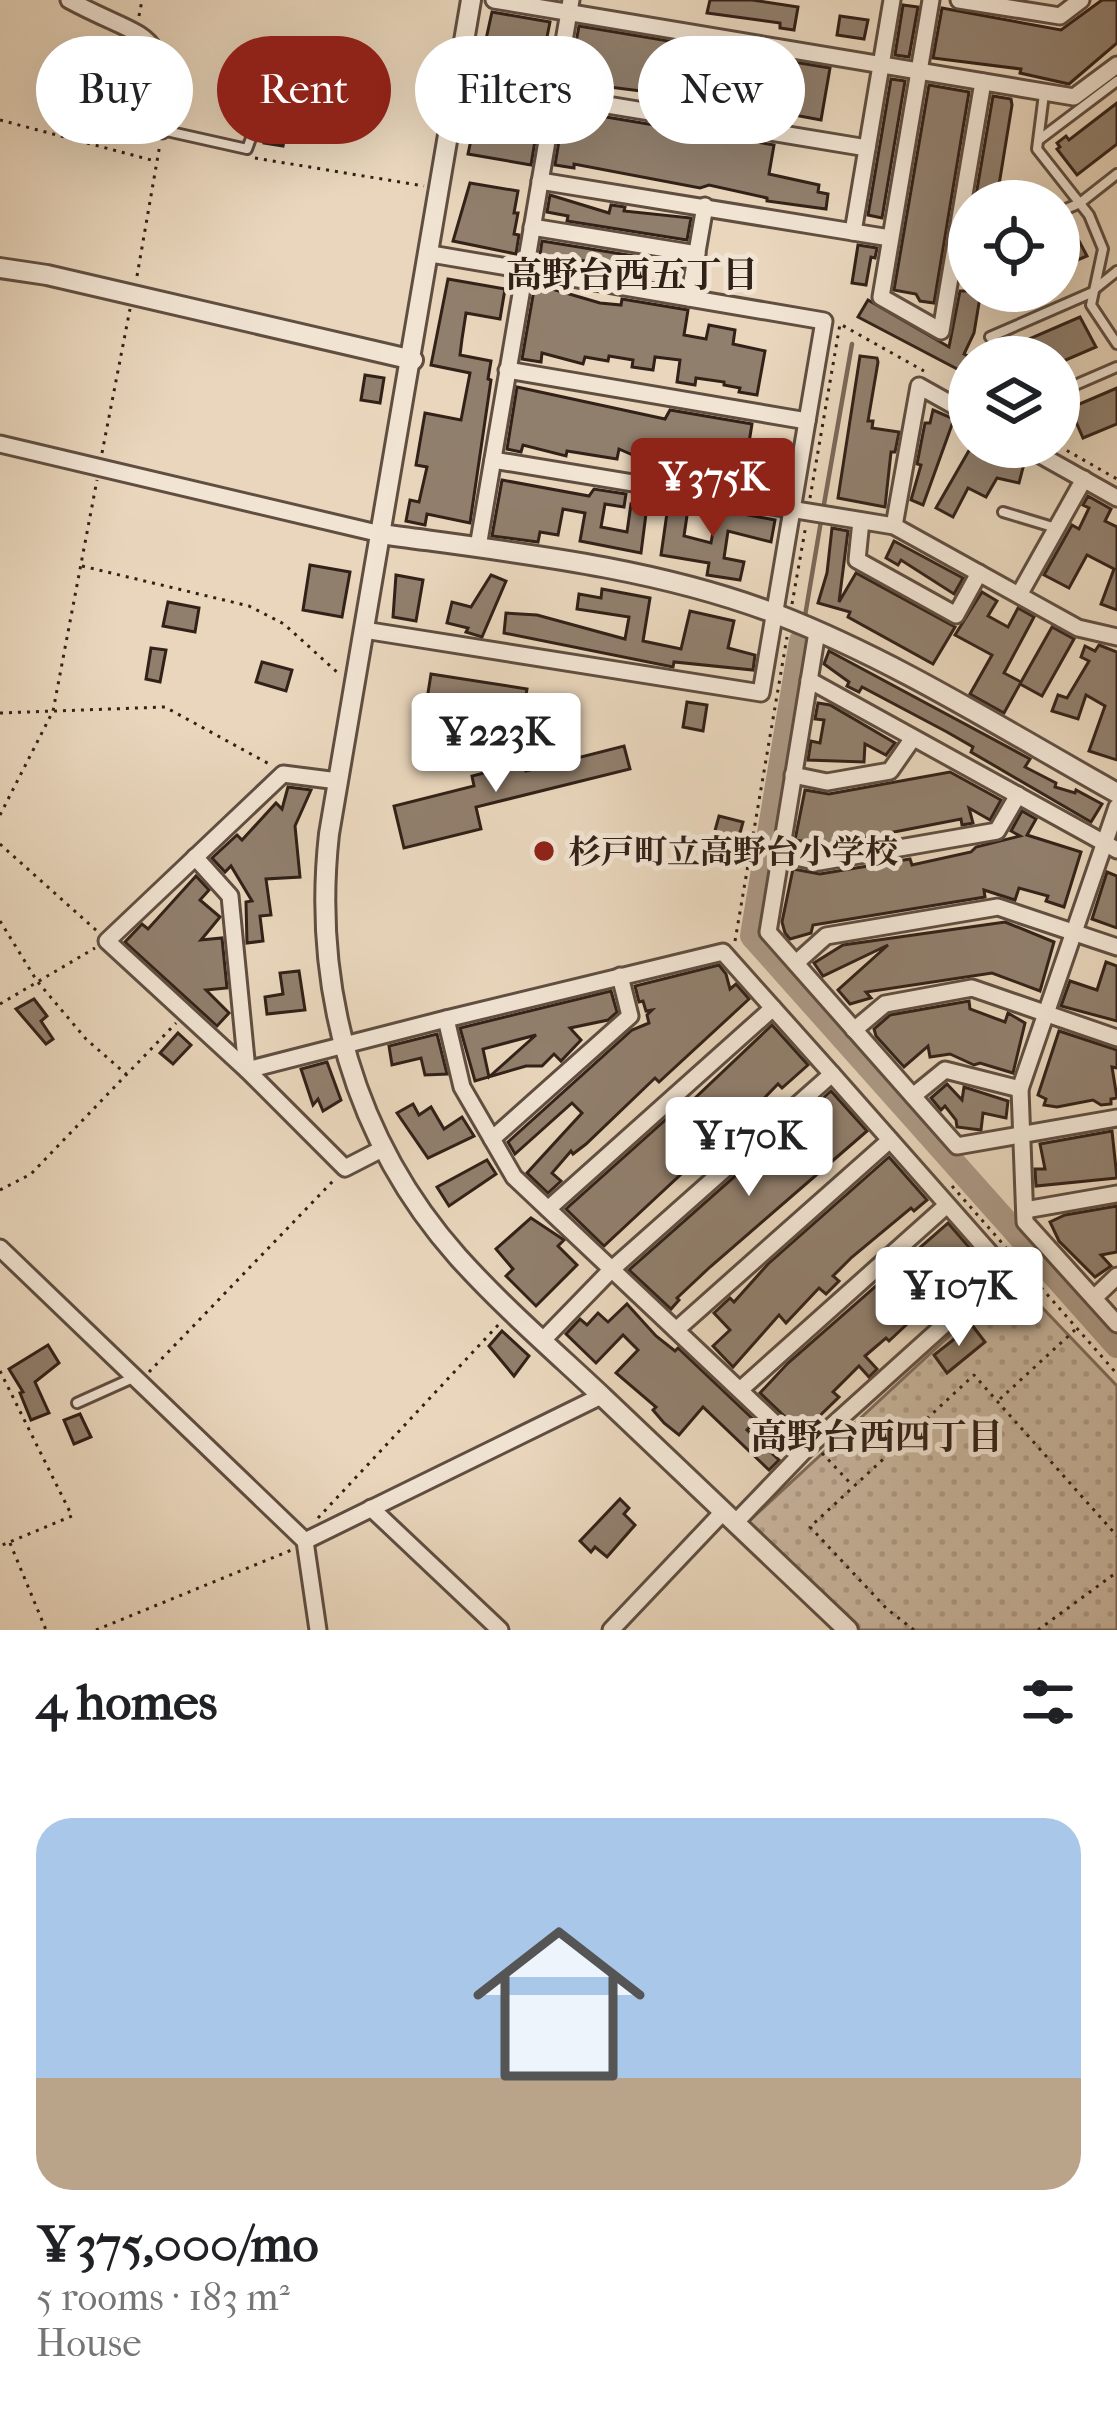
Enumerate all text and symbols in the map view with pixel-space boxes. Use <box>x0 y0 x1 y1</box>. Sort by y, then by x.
chip: Buy <box>36 36 193 144</box>
chip: Rent <box>217 36 391 144</box>
chip: Filters <box>415 36 614 144</box>
chip: New <box>638 36 805 144</box>
map controls <box>948 180 1080 468</box>
button: locate <box>948 180 1080 312</box>
district label: 高野台西五丁目 <box>506 254 758 296</box>
button: layers <box>948 336 1080 468</box>
pin: ¥375K <box>629 438 797 540</box>
text: ¥375K <box>658 454 768 500</box>
pin: ¥223K <box>412 693 580 795</box>
text: ¥223K <box>439 709 553 755</box>
place label: 杉戸町立高野台小学校 <box>568 833 898 872</box>
marker: 杉戸町立高野台小学校 <box>531 838 557 864</box>
pin: ¥170K <box>665 1097 833 1199</box>
text: ¥170K <box>693 1113 805 1159</box>
pin: ¥107K <box>875 1247 1043 1349</box>
text: ¥107K <box>903 1263 1015 1309</box>
district label: 高野台西四丁目 <box>751 1416 1003 1458</box>
icon: filters <box>1015 1669 1081 1735</box>
text: 4 homes <box>36 1672 217 1732</box>
icon: home <box>451 1896 667 2112</box>
text: ¥375,000/mo <box>36 2214 319 2274</box>
text: 5 rooms · 183 m² <box>36 2274 290 2320</box>
text: House <box>36 2320 142 2366</box>

